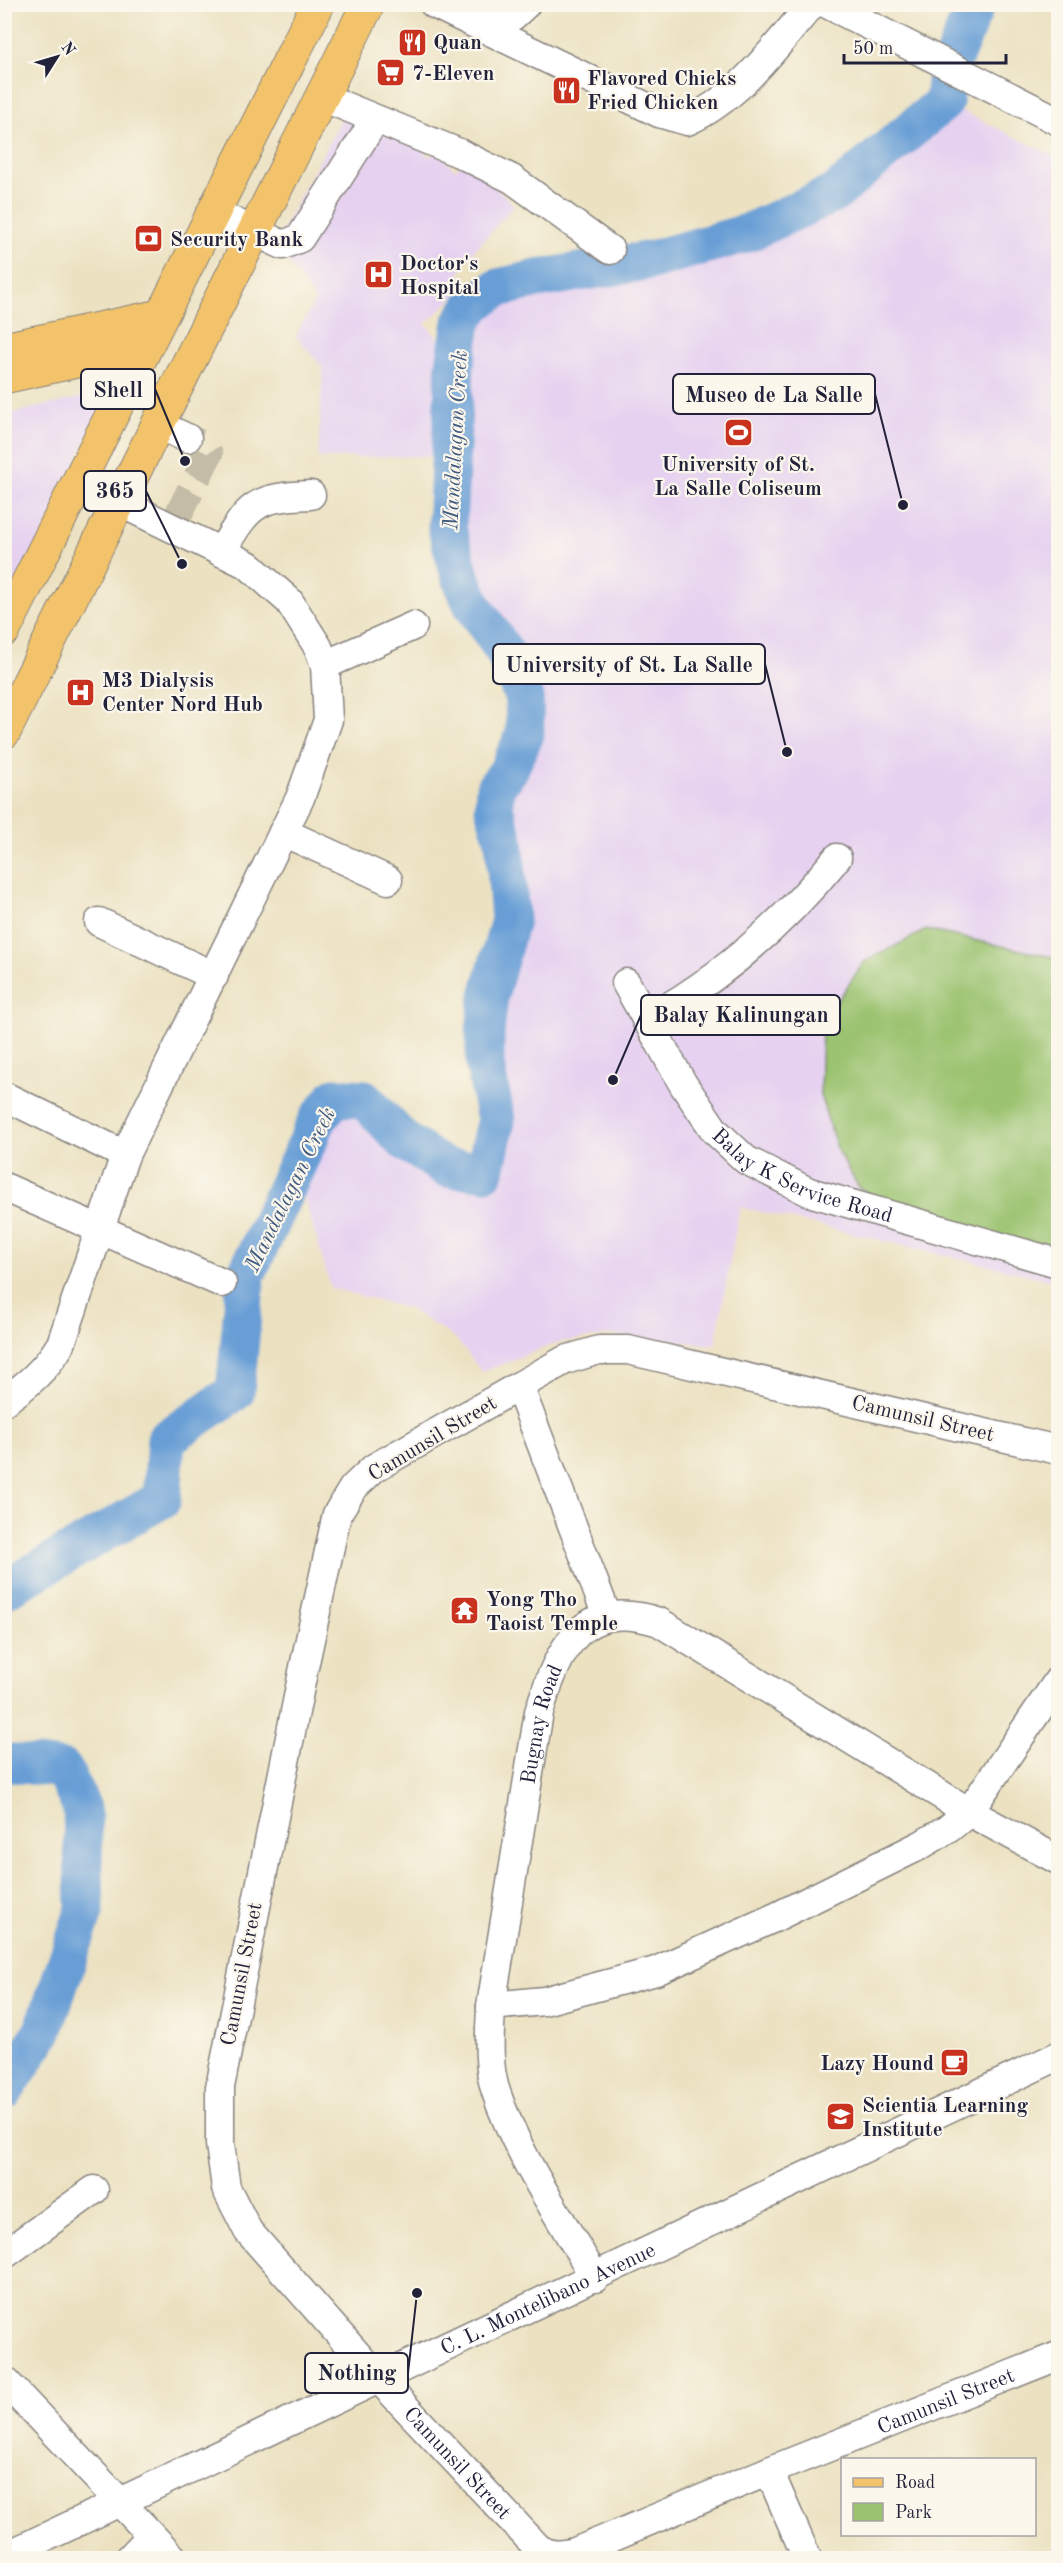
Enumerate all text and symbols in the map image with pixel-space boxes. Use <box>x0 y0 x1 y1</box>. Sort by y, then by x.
restaurant icon: Quan <box>396 26 428 58</box>
north arrow <box>27 27 87 87</box>
scale bar <box>844 27 1006 65</box>
place label: Quan <box>433 33 482 54</box>
text: N <box>57 39 78 59</box>
text: 50 m <box>853 40 893 58</box>
supermarket icon: 7-Eleven <box>375 57 407 89</box>
place label: 7-Eleven <box>412 64 494 85</box>
place label: Flavored Chicks Fried Chicken <box>587 69 736 114</box>
restaurant icon: Flavored Chicks Fried Chicken <box>550 74 582 106</box>
bank icon: Security Bank <box>133 223 165 255</box>
place label: Security Bank <box>170 230 303 251</box>
place label: Doctor's Hospital <box>400 254 479 299</box>
hospital icon: Doctor's Hospital <box>363 259 395 291</box>
water label: Mandalagan Creek <box>440 350 472 531</box>
callout: Shell <box>81 369 155 409</box>
callout: Museo de La Salle <box>673 374 875 414</box>
text: Shell <box>93 380 143 402</box>
text: Museo de La Salle <box>685 385 863 407</box>
sports icon: University of St. La Salle Coliseum <box>722 417 754 449</box>
place label: University of St. La Salle Coliseum <box>654 455 822 500</box>
callout: 365 <box>84 471 146 511</box>
text: 365 <box>96 481 134 503</box>
callout: University of St. La Salle <box>493 644 765 684</box>
text: University of St. La Salle <box>505 655 753 677</box>
place label: M3 Dialysis Center Nord Hub <box>102 671 263 716</box>
hospital icon: M3 Dialysis Center Nord Hub <box>65 676 97 708</box>
callout: Balay Kalinungan <box>641 995 840 1035</box>
text: Balay Kalinungan <box>653 1005 829 1027</box>
water label: Mandalagan Creek <box>241 1104 340 1276</box>
street label: Balay K Service Road <box>707 1125 895 1227</box>
street label: Camunsil Street <box>365 1393 501 1486</box>
street label: Camunsil Street <box>849 1393 996 1446</box>
place label: Yong Tho Taoist Temple <box>486 1590 618 1635</box>
temple icon: Yong Tho Taoist Temple <box>449 1595 481 1627</box>
street label: Bugnay Road <box>518 1662 567 1786</box>
street label: Camunsil Street <box>218 1901 267 2048</box>
cafe icon: Lazy Hound <box>939 2047 971 2079</box>
place label: Lazy Hound <box>820 2054 934 2075</box>
place label: Scientia Learning Institute <box>862 2096 1028 2141</box>
school or university icon: Scientia Learning Institute <box>825 2101 857 2133</box>
street label: C. L. Montelibano Avenue <box>438 2240 659 2360</box>
callout: Nothing <box>305 2353 408 2393</box>
text: Nothing <box>317 2363 397 2385</box>
street label: Camunsil Street <box>875 2365 1018 2439</box>
street label: Camunsil Street <box>399 2403 514 2524</box>
legend <box>841 2458 1036 2536</box>
text: Road <box>895 2474 935 2492</box>
text: Park <box>895 2504 932 2522</box>

